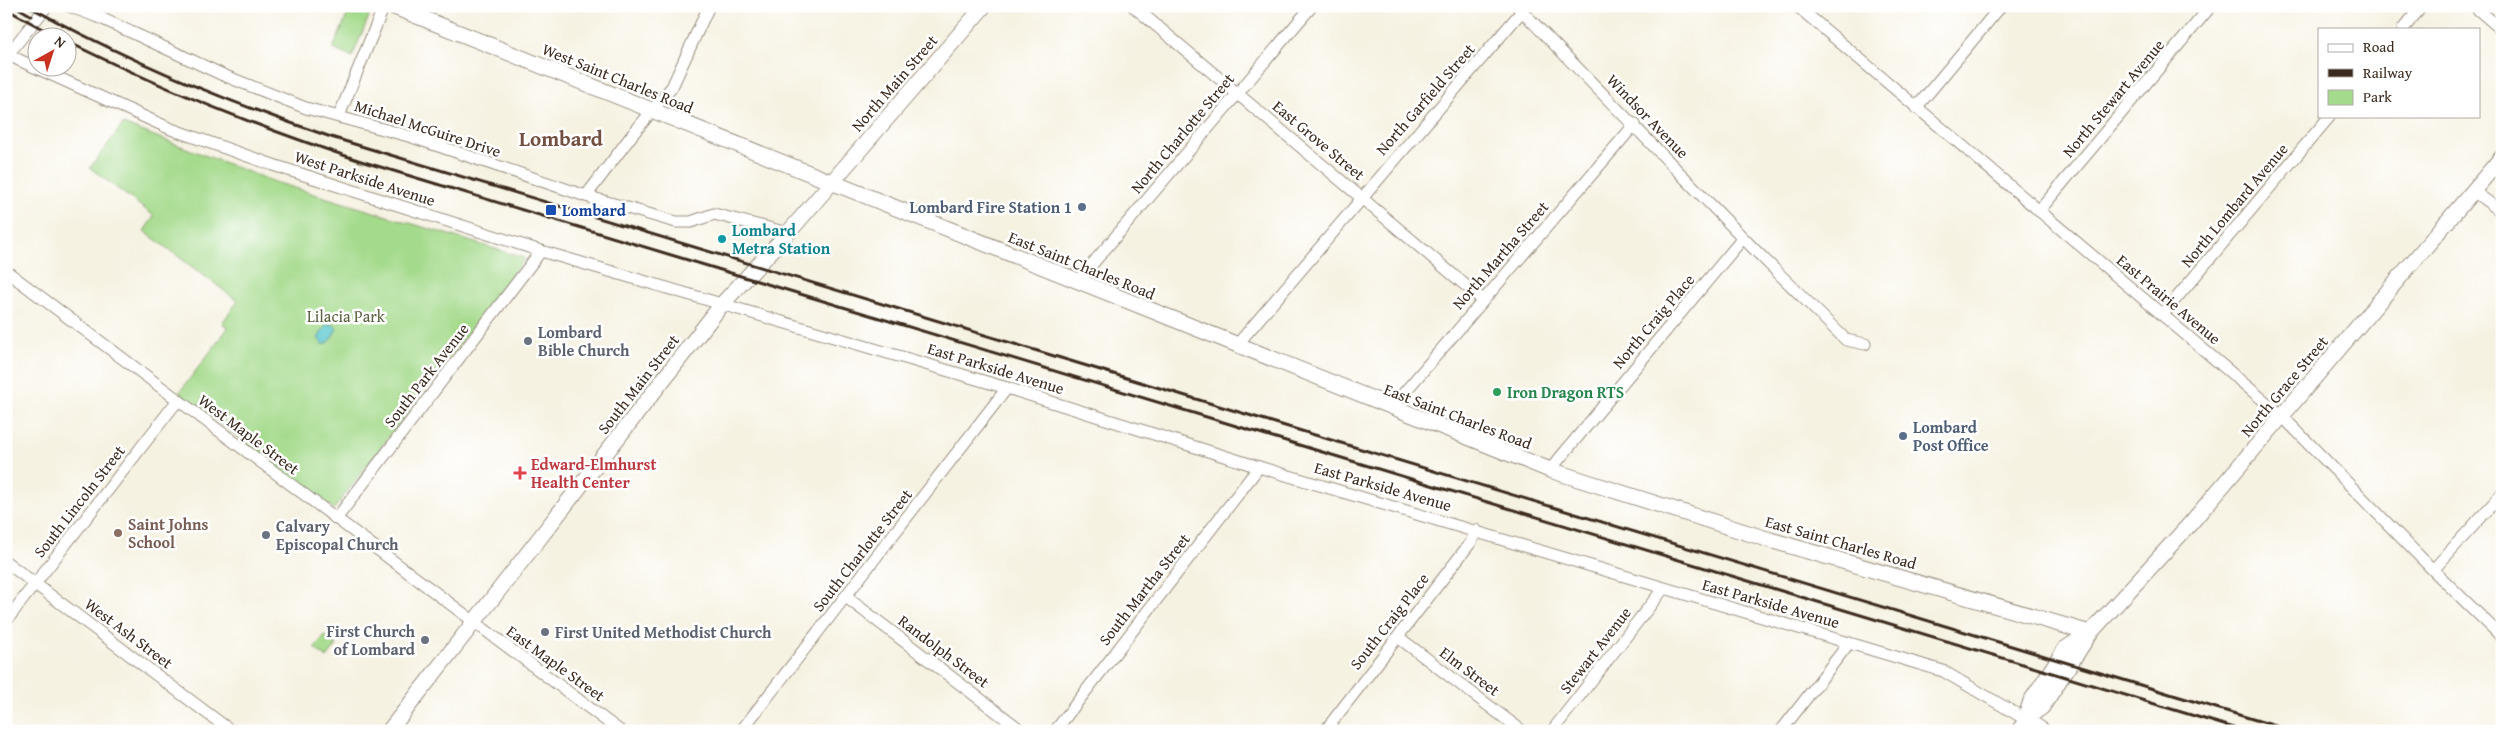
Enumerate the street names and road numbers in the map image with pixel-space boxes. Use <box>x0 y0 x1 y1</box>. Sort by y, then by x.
street label: North Main Street <box>845 29 943 137</box>
street label: North Stewart Avenue <box>2056 34 2170 162</box>
street label: West Saint Charles Road <box>539 37 698 119</box>
street label: North Garfield Street <box>1370 38 1481 160</box>
street label: North Charlotte Street <box>1124 67 1240 198</box>
street label: Windsor Avenue <box>1601 68 1695 164</box>
street label: Michael McGuire Drive <box>352 93 504 163</box>
street label: East Grove Street <box>1268 94 1371 186</box>
street label: North Lombard Avenue <box>2175 138 2293 272</box>
street label: West Parkside Avenue <box>292 144 438 212</box>
street label: North Martha Street <box>1446 195 1554 315</box>
street label: East Saint Charles Road <box>1005 225 1159 306</box>
street label: East Prairie Avenue <box>2112 248 2226 350</box>
street label: North Craig Place <box>1606 268 1700 374</box>
street label: South Park Avenue <box>378 318 474 432</box>
street label: South Main Street <box>591 329 685 439</box>
street label: North Grace Street <box>2235 330 2334 442</box>
street label: East Parkside Avenue <box>925 336 1067 400</box>
street label: East Saint Charles Road <box>1381 377 1536 455</box>
street label: West Maple Street <box>193 388 305 480</box>
street label: South Lincoln Street <box>27 439 131 562</box>
street label: East Parkside Avenue <box>1312 455 1454 517</box>
street label: South Charlotte Street <box>806 483 918 617</box>
street label: East Saint Charles Road <box>1763 509 1920 575</box>
street label: South Martha Street <box>1093 528 1196 650</box>
street label: South Craig Place <box>1344 568 1434 674</box>
street label: East Parkside Avenue <box>1700 572 1842 634</box>
street label: West Ash Street <box>80 592 178 674</box>
street label: Stewart Avenue <box>1553 601 1637 699</box>
street label: Randolph Street <box>893 609 995 693</box>
street label: East Maple Street <box>502 619 610 707</box>
street label: Elm Street <box>1435 640 1505 702</box>

